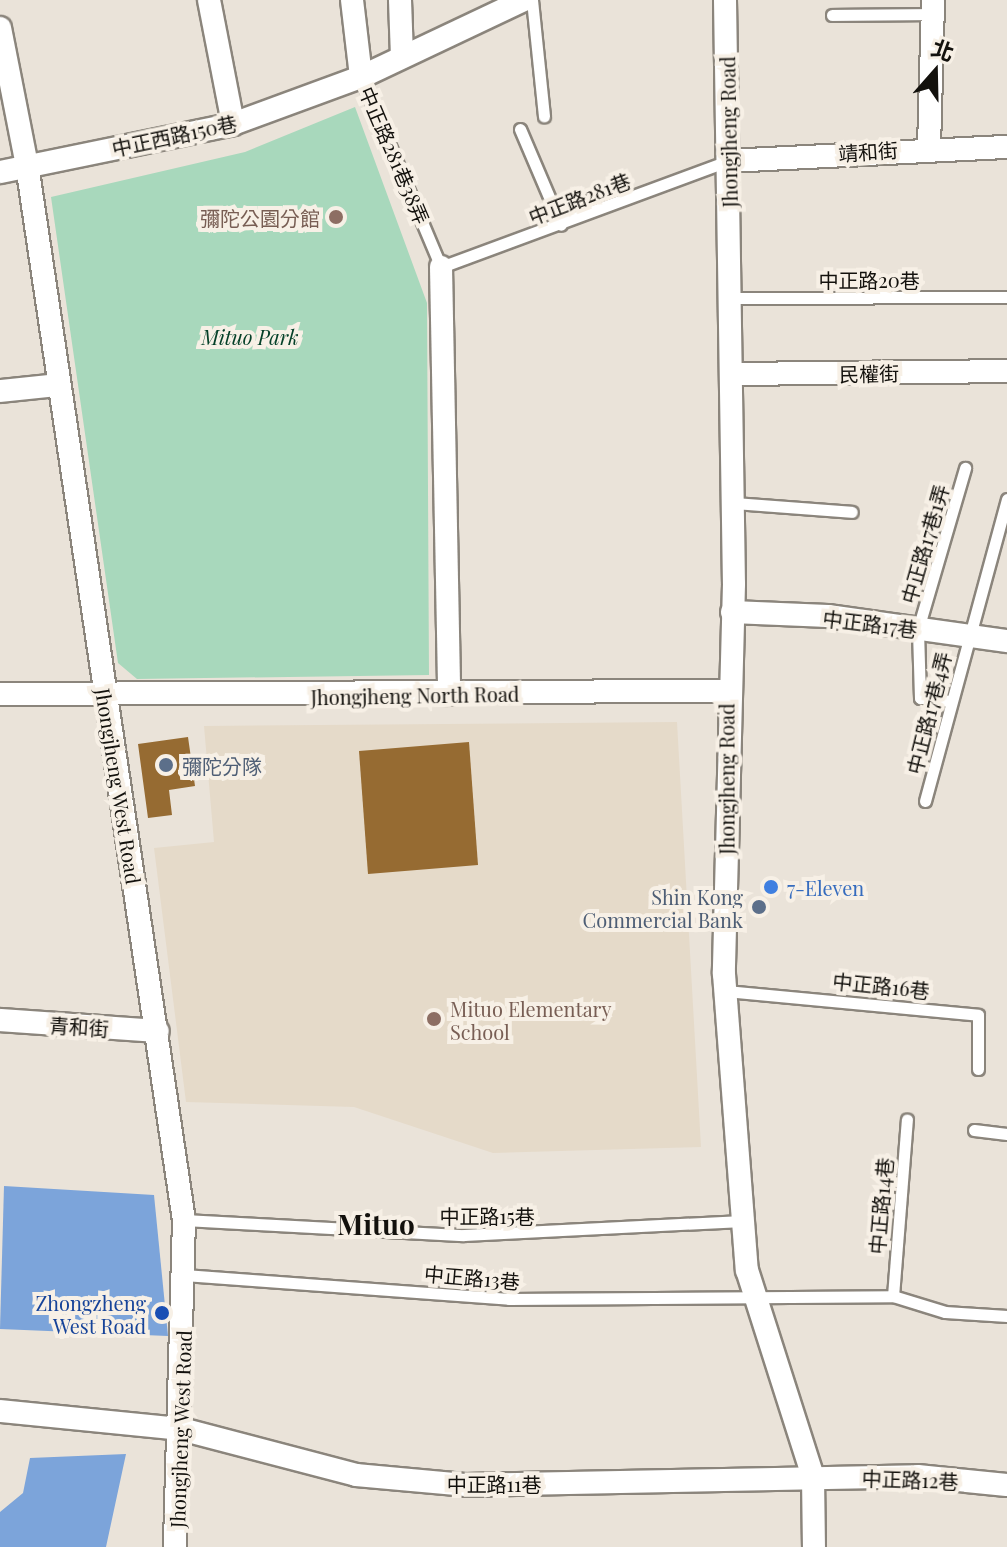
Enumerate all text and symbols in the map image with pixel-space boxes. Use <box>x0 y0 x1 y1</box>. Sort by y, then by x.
north arrow <box>895 32 975 112</box>
text: 北 <box>928 32 959 67</box>
street label: Jhongjheng Road <box>715 56 741 208</box>
street label: 中正路281巷38弄 <box>355 83 435 227</box>
street label: 中正西路150巷 <box>109 110 239 160</box>
street label: 靖和街 <box>837 137 899 165</box>
street label: 中正路281巷 <box>525 168 633 228</box>
place label: 彌陀公園分館 <box>200 205 320 229</box>
marker: 彌陀公園分館 <box>327 208 345 226</box>
street label: 中正路20巷 <box>818 267 920 291</box>
park label: Mituo Park <box>202 324 298 348</box>
street label: 民權街 <box>839 360 899 386</box>
street label: 中正路17巷1弄 <box>896 482 952 606</box>
street label: 中正路17巷 <box>821 605 919 641</box>
street label: 中正路17巷4弄 <box>901 649 955 777</box>
street label: Jhongjheng North Road <box>310 681 520 709</box>
street label: Jhongjheng West Road <box>92 686 146 886</box>
street label: Jhongjheng Road <box>714 703 738 855</box>
place label: 彌陀分隊 <box>182 753 262 777</box>
marker: 彌陀分隊 <box>157 756 175 774</box>
place label: 7-Eleven <box>787 875 864 899</box>
marker: 7-Eleven <box>762 878 780 896</box>
place label: Shin Kong Commercial Bank <box>583 884 743 931</box>
marker: Shin Kong Commercial Bank <box>750 898 768 916</box>
street label: 中正路16巷 <box>831 968 931 1002</box>
place label: Mituo Elementary School <box>450 996 612 1043</box>
marker: Mituo Elementary School <box>425 1010 443 1028</box>
street label: 青和街 <box>48 1012 110 1040</box>
street label: 中正路14巷 <box>864 1156 896 1256</box>
street label: 中正路15巷 <box>439 1203 535 1227</box>
district label: Mituo <box>337 1207 415 1241</box>
street label: 中正路13巷 <box>423 1261 521 1293</box>
place label: Zhongzheng West Road <box>35 1290 146 1337</box>
marker: Zhongzheng West Road <box>153 1304 171 1322</box>
street label: Jhongjheng West Road <box>165 1329 195 1529</box>
street label: 中正路12巷 <box>861 1465 959 1493</box>
street label: 中正路11巷 <box>447 1471 541 1495</box>

